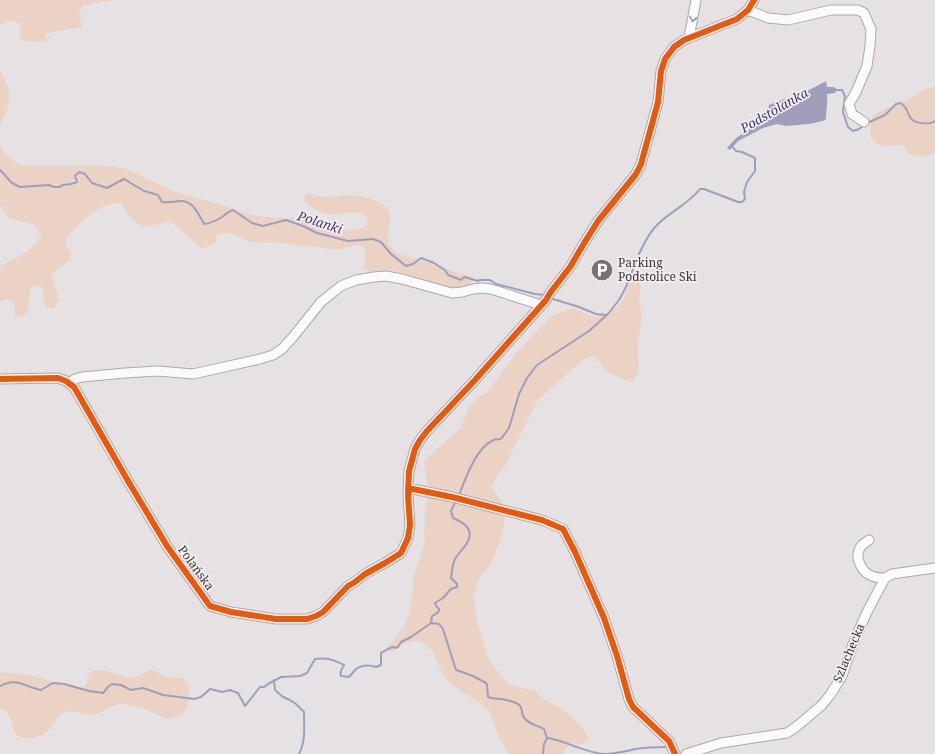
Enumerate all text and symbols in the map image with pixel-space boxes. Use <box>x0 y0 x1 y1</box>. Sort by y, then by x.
one-way arrow <box>689 16 697 22</box>
water label: Podstolanka <box>736 83 812 137</box>
water label: Polanki <box>294 206 345 238</box>
place label: Parking Podstolice Ski <box>618 254 697 285</box>
parking icon: Parking Podstolice Ski <box>589 257 615 283</box>
street label: Polańska <box>174 542 219 594</box>
street label: Szlachecka <box>828 620 869 685</box>

